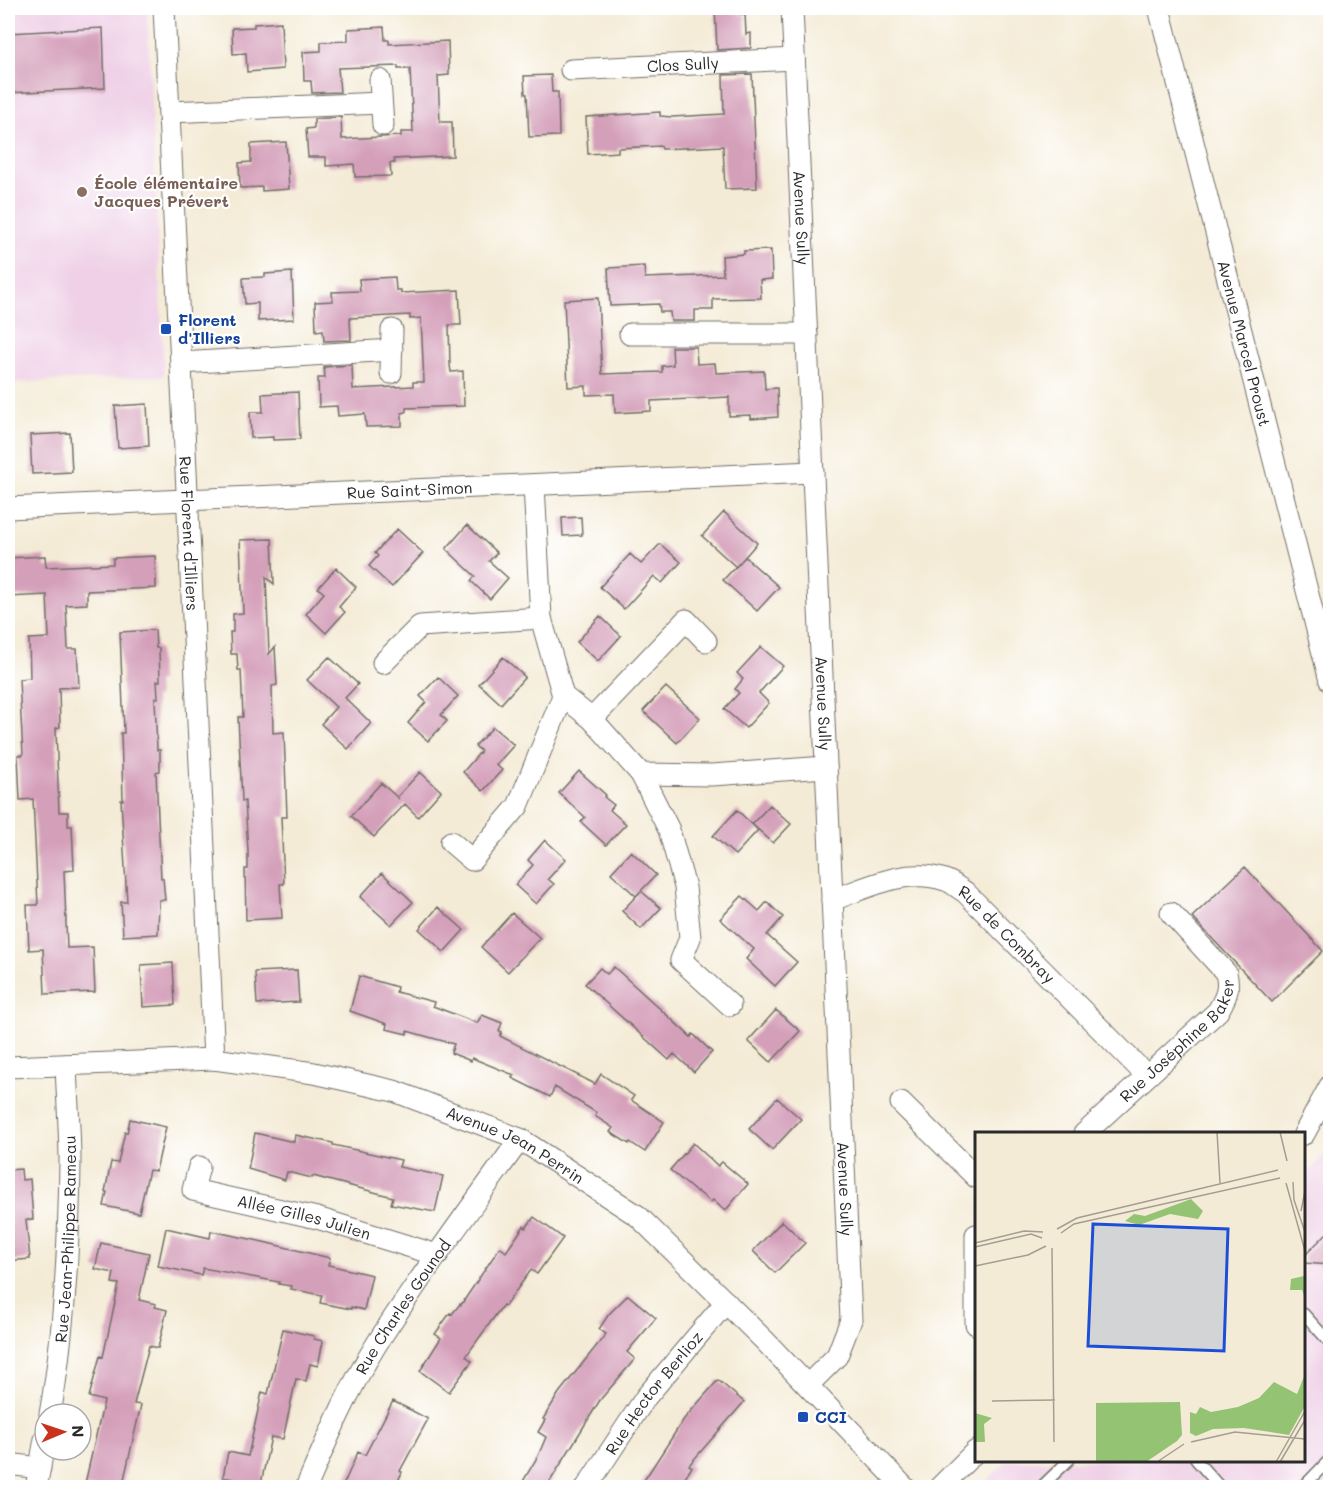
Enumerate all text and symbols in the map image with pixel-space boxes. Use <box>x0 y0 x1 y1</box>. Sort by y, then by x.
street label: Clos Sully <box>646 52 719 76</box>
street label: Avenue Sully <box>789 170 815 266</box>
place label: École élémentaire Jacques Prévert <box>94 172 238 211</box>
marker: École élémentaire Jacques Prévert <box>75 185 89 199</box>
street label: Avenue Marcel Proust <box>1213 258 1276 429</box>
place label: Florent d'Illiers <box>178 309 241 348</box>
marker: Florent d'Illiers <box>159 322 173 336</box>
street label: Rue Florent d'Illiers <box>175 455 204 611</box>
street label: Rue Saint-Simon <box>346 476 473 503</box>
street label: Avenue Sully <box>811 655 836 751</box>
street label: Rue de Combray <box>955 880 1060 987</box>
street label: Rue Joséphine Baker <box>1115 979 1238 1106</box>
street label: Avenue Jean Perrin <box>443 1101 588 1188</box>
inset map <box>975 1132 1305 1462</box>
street label: Rue Jean-Philippe Rameau <box>49 1135 80 1344</box>
street label: Avenue Sully <box>833 1141 858 1237</box>
street label: Allée Gilles Julien <box>235 1189 373 1244</box>
street label: Rue Charles Gounod <box>350 1235 455 1378</box>
street label: Rue Hector Berlioz <box>600 1326 707 1458</box>
north arrow <box>33 1402 93 1462</box>
place label: CCI <box>815 1406 847 1427</box>
marker: CCI <box>796 1410 810 1424</box>
text: N <box>68 1425 89 1438</box>

